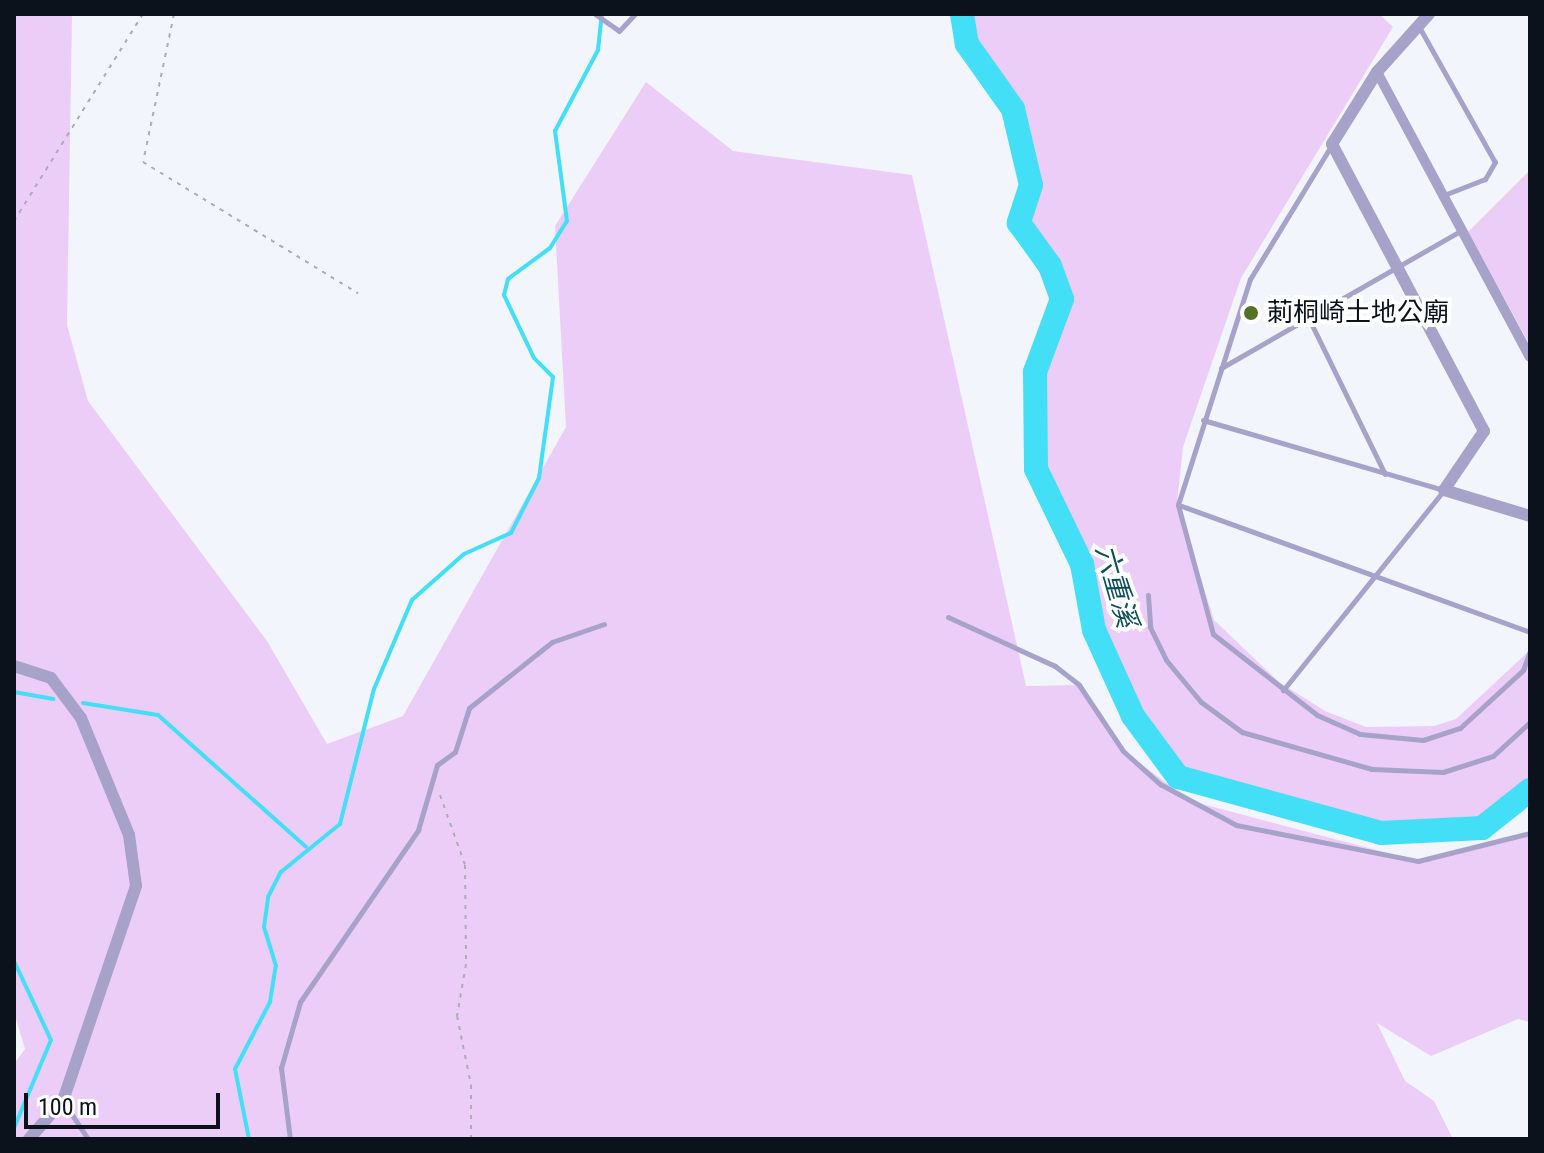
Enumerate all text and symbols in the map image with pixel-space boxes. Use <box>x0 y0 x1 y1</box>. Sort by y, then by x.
place label: 莿桐崎土地公廟 <box>1267 297 1449 329</box>
marker: 莿桐崎土地公廟 <box>1242 304 1260 322</box>
water label: 六重溪 <box>1088 541 1144 631</box>
scale bar <box>28 1077 224 1127</box>
text: 100 m <box>38 1093 97 1121</box>

